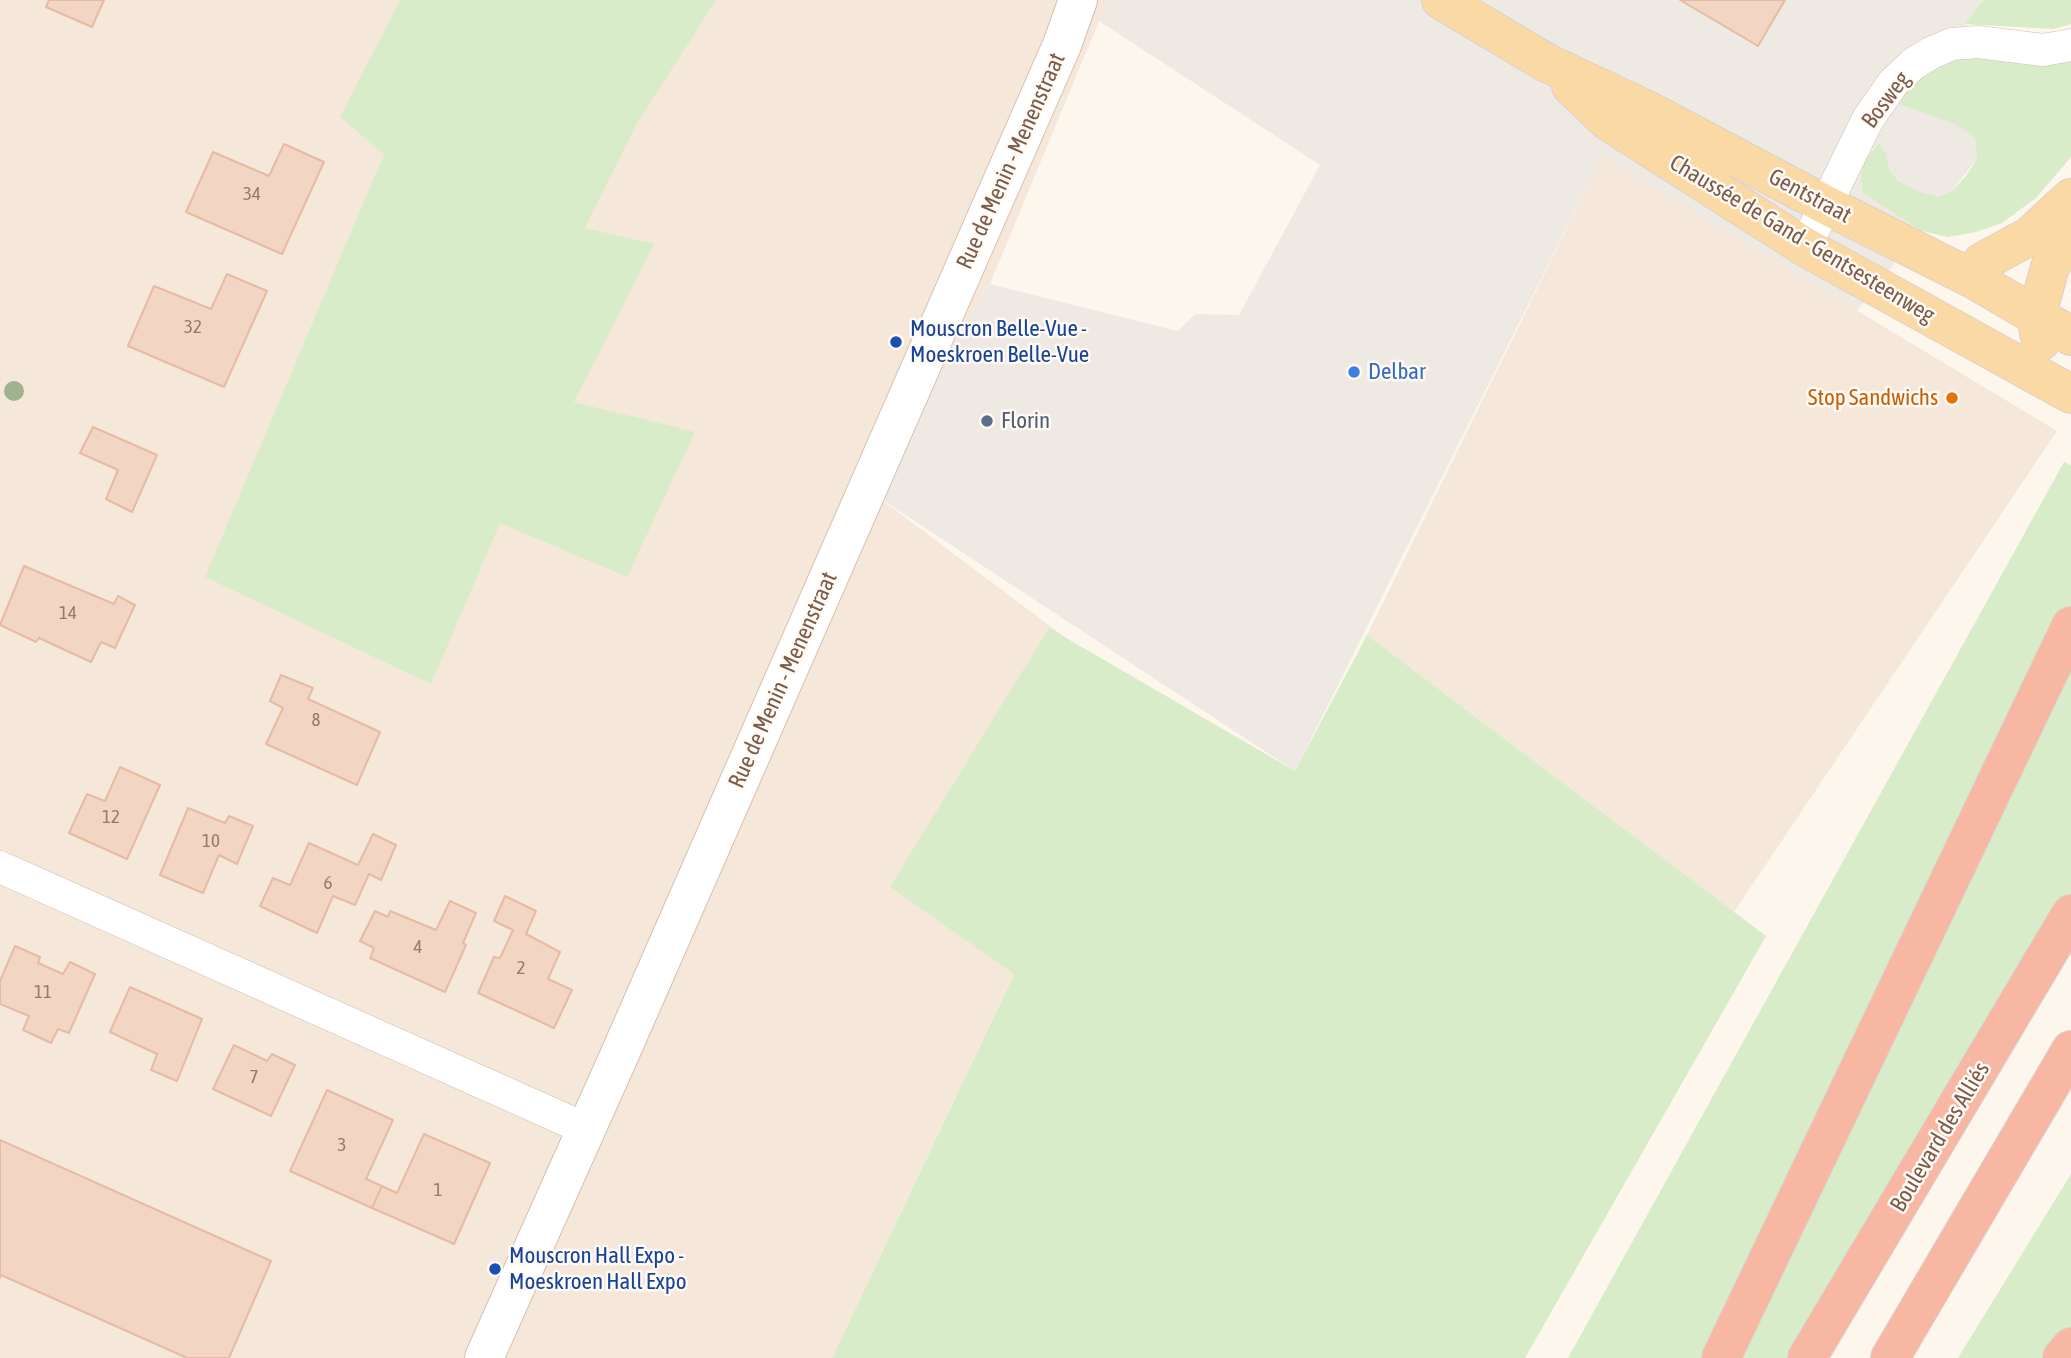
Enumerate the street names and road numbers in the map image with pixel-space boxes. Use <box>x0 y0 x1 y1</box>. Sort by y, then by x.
street label: Rue de Menin - Menenstraat <box>951 49 1071 273</box>
street label: Bosweg <box>1856 66 1916 134</box>
street label: Chaussée de Gand - Gentsesteenweg <box>1665 149 1939 329</box>
street label: Gentstraat <box>1764 163 1856 229</box>
street label: Rue de Menin - Menenstraat <box>723 568 843 792</box>
street label: Boulevard des Alliés <box>1884 1057 1996 1217</box>

